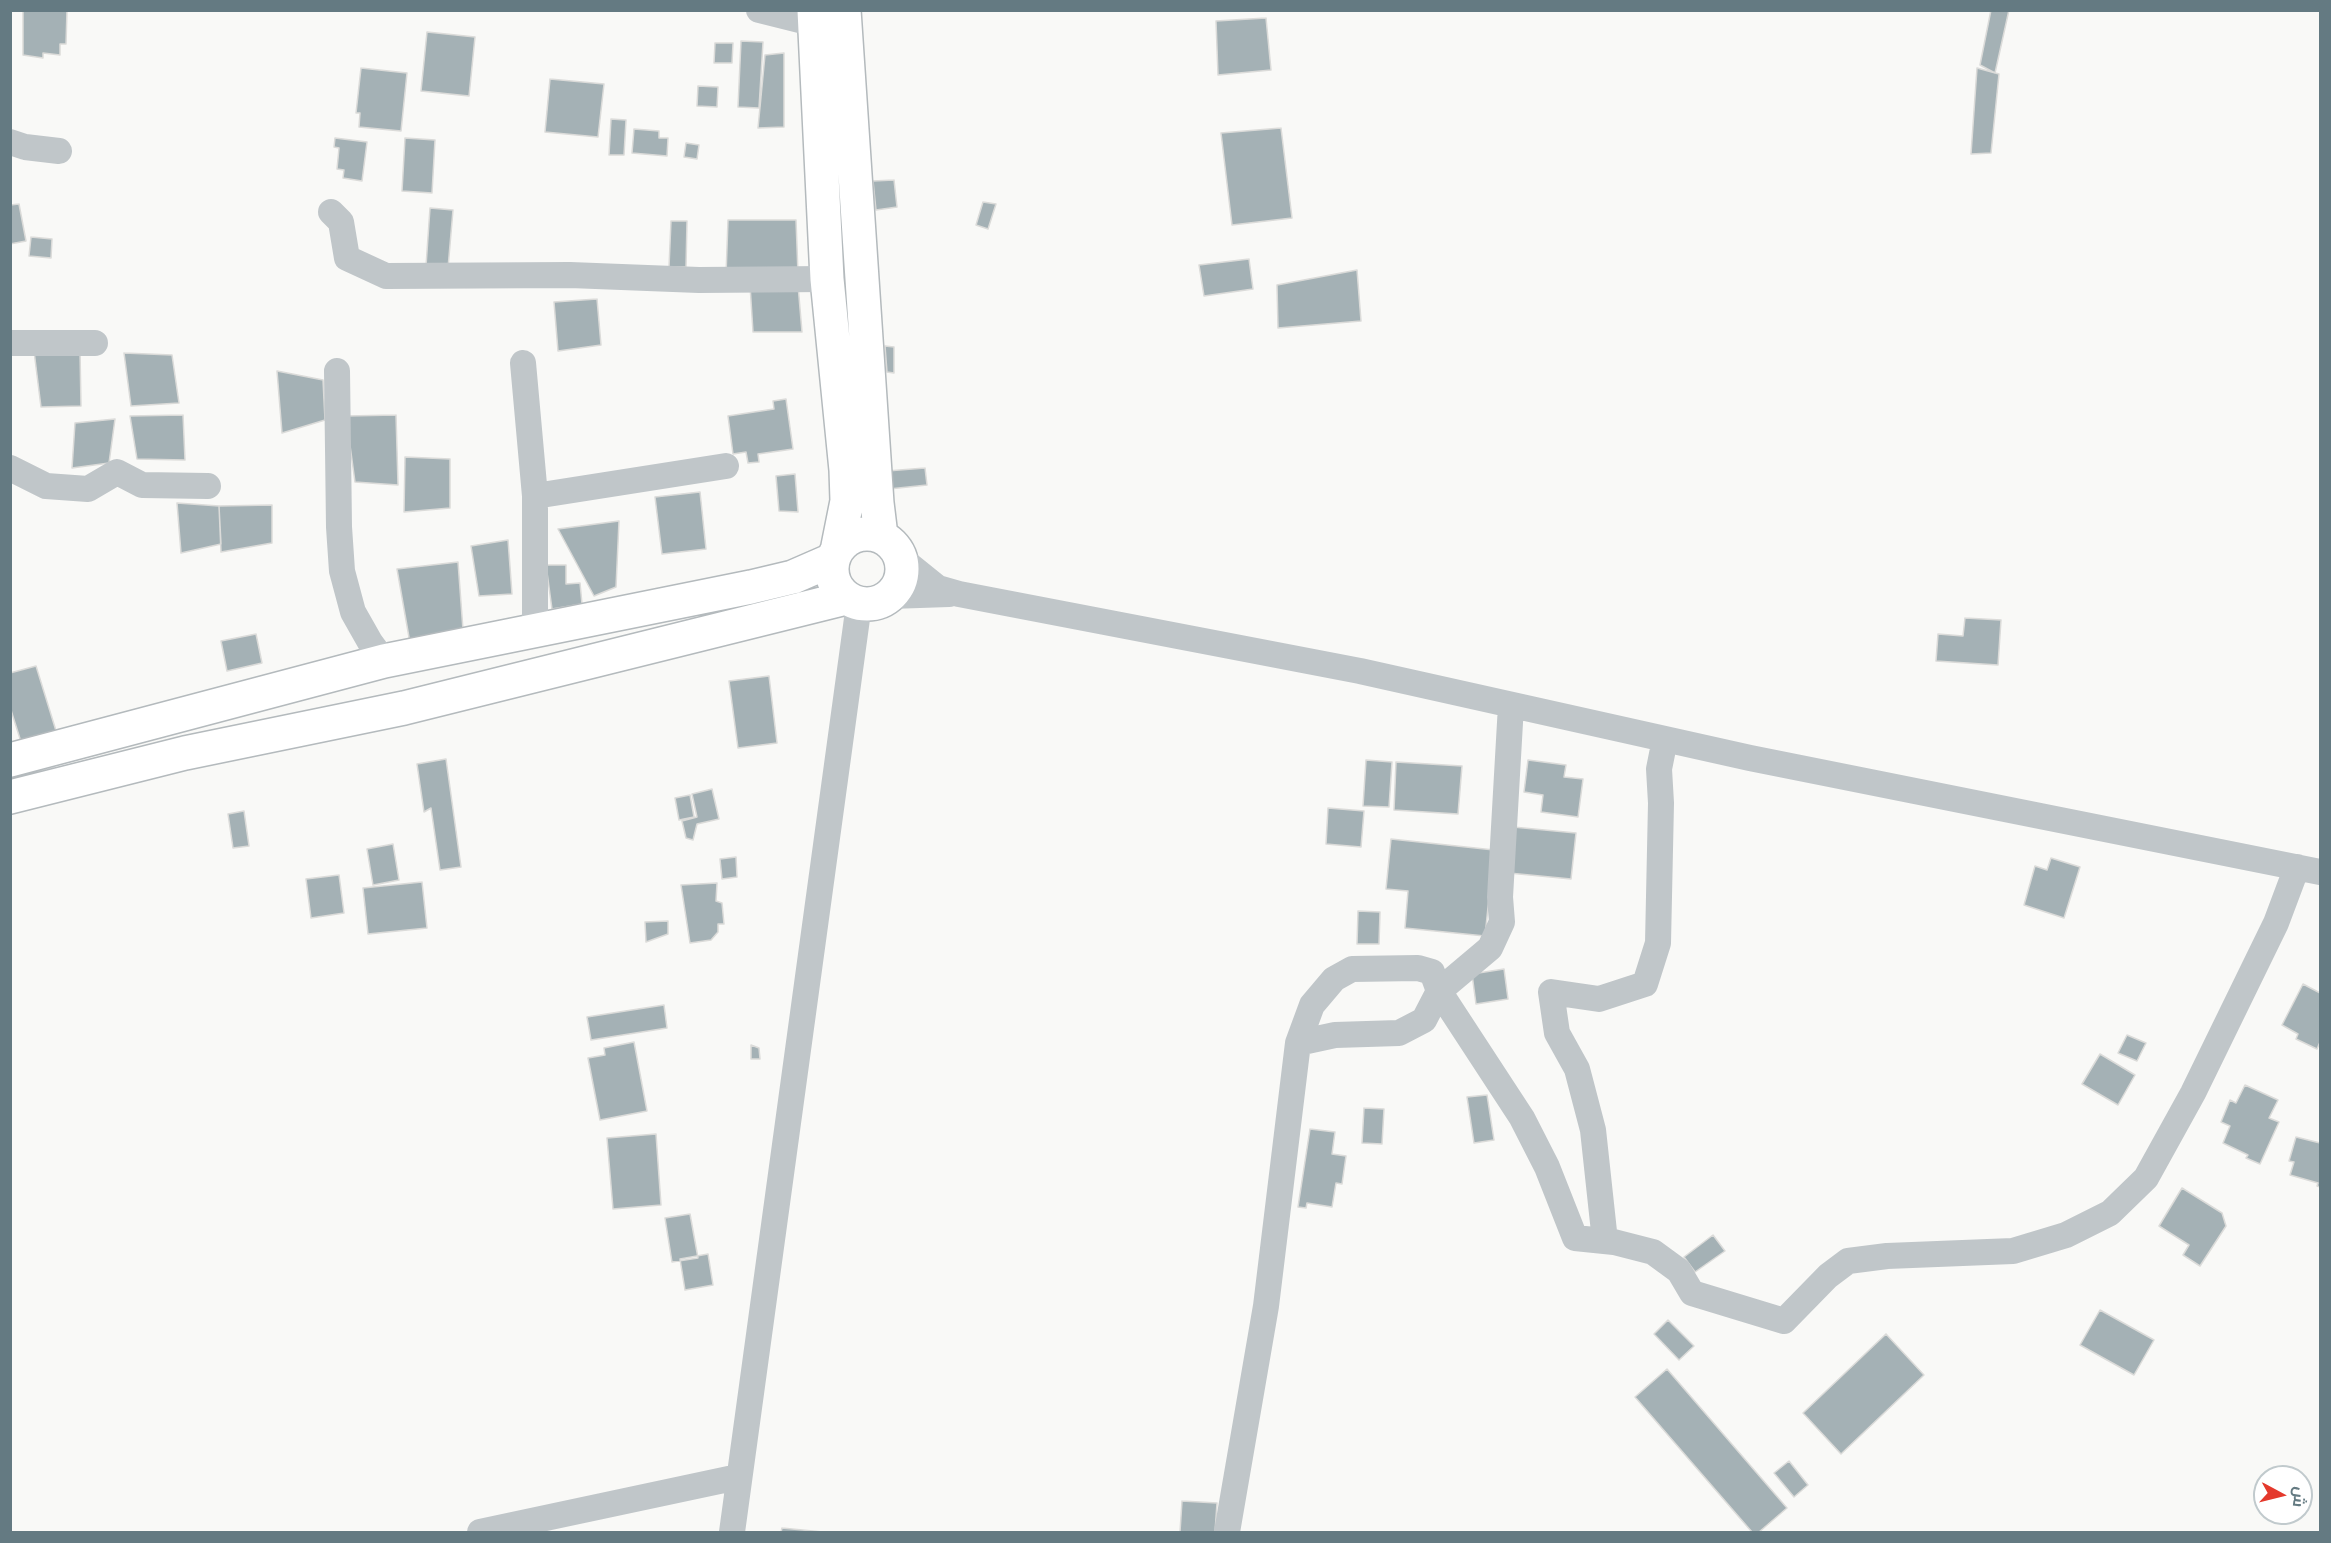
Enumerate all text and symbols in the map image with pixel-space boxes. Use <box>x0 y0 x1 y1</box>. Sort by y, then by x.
north arrow <box>2253 1465 2313 1525</box>
text: ش <box>2289 1486 2310 1508</box>

